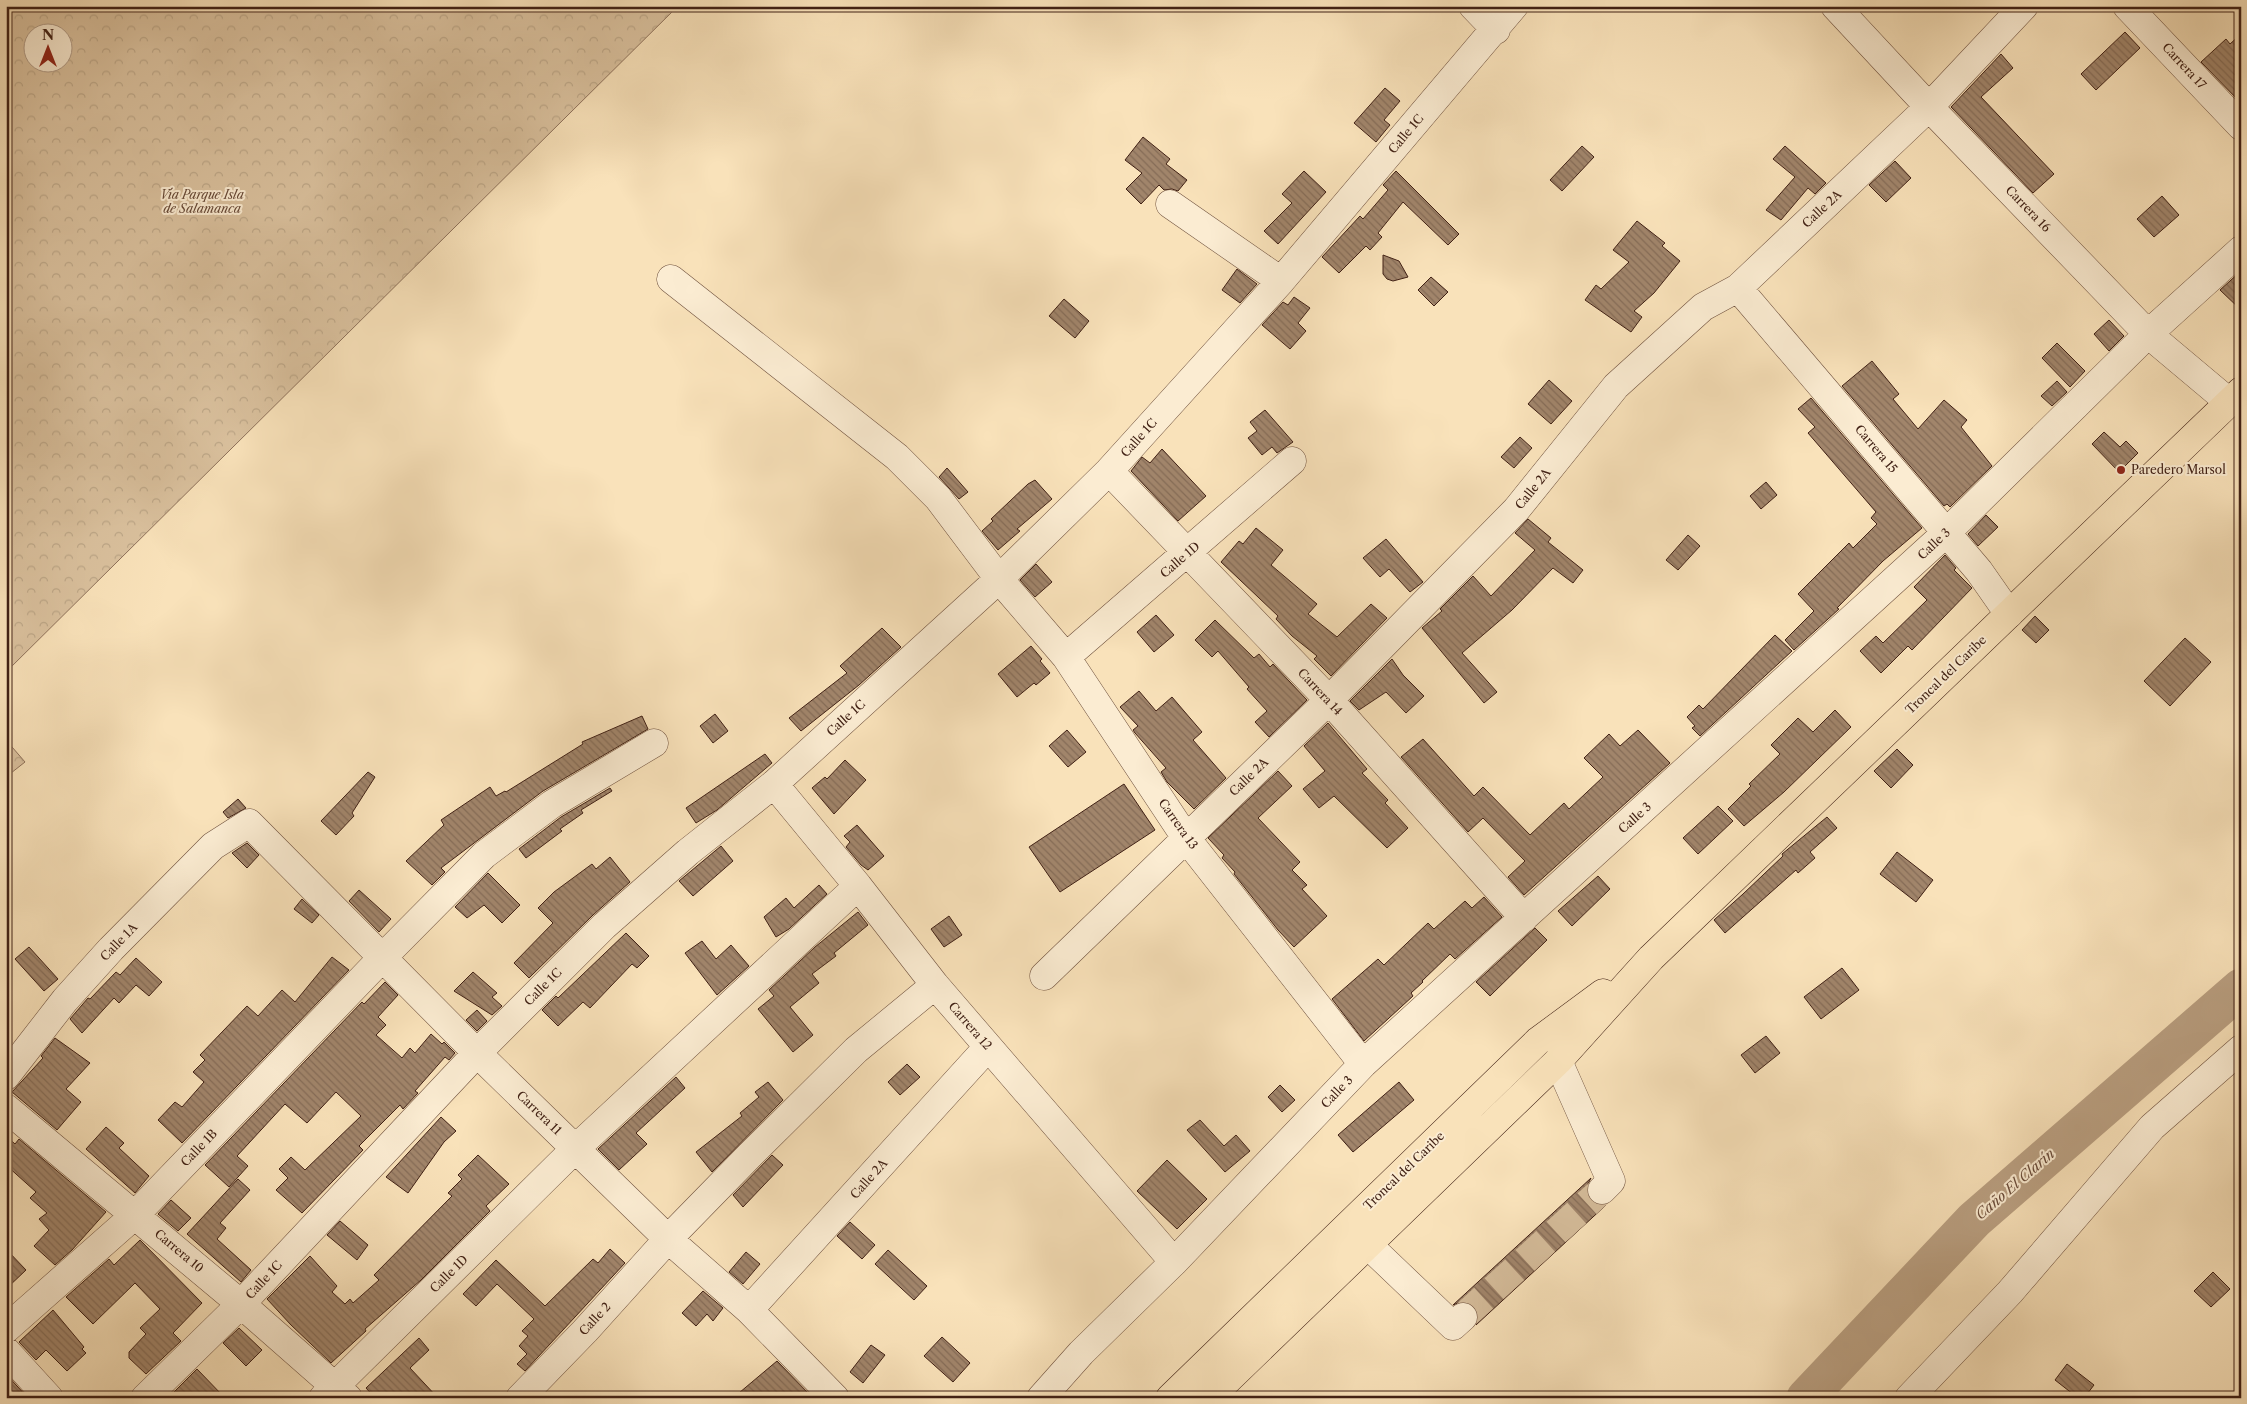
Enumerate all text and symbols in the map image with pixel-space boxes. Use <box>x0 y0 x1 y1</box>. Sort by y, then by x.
north arrow <box>22 22 72 72</box>
text: N <box>42 26 54 44</box>
street label: Carrera 17 <box>2159 39 2210 92</box>
street label: Calle 1C <box>1385 111 1426 156</box>
street label: Carrera 16 <box>2003 182 2054 235</box>
street label: Calle 2A <box>1799 186 1845 231</box>
park label: Vía Parque Isla de Salamanca <box>160 187 244 216</box>
street label: Calle 1C <box>1117 415 1160 460</box>
street label: Carrera 15 <box>1852 422 1901 476</box>
place label: Paredero Marsol <box>2131 462 2226 477</box>
street label: Calle 2A <box>1512 464 1554 512</box>
marker: Paredero Marsol <box>2115 464 2127 476</box>
street label: Calle 3 <box>1914 525 1953 562</box>
street label: Calle 1D <box>1157 538 1203 581</box>
street label: Troncal del Caribe <box>1902 632 1989 717</box>
street label: Carrera 14 <box>1295 665 1346 718</box>
street label: Calle 1C <box>823 696 868 739</box>
street label: Calle 2A <box>1226 754 1272 799</box>
street label: Carrera 13 <box>1156 796 1201 852</box>
street label: Calle 3 <box>1615 799 1654 836</box>
street label: Calle 1A <box>97 919 141 964</box>
street label: Calle 1C <box>521 965 565 1009</box>
street label: Carrera 12 <box>945 999 995 1053</box>
street label: Calle 3 <box>1318 1072 1356 1111</box>
street label: Carrera 11 <box>514 1088 565 1138</box>
street label: Calle 1B <box>177 1126 220 1169</box>
street label: Troncal del Caribe <box>1360 1128 1447 1213</box>
water label: Caño El Clarín <box>1972 1145 2058 1223</box>
street label: Calle 2A <box>847 1155 891 1202</box>
street label: Carrera 10 <box>152 1226 207 1275</box>
street label: Calle 1D <box>427 1251 471 1296</box>
street label: Calle 1C <box>242 1257 285 1302</box>
street label: Calle 2 <box>576 1299 614 1338</box>

